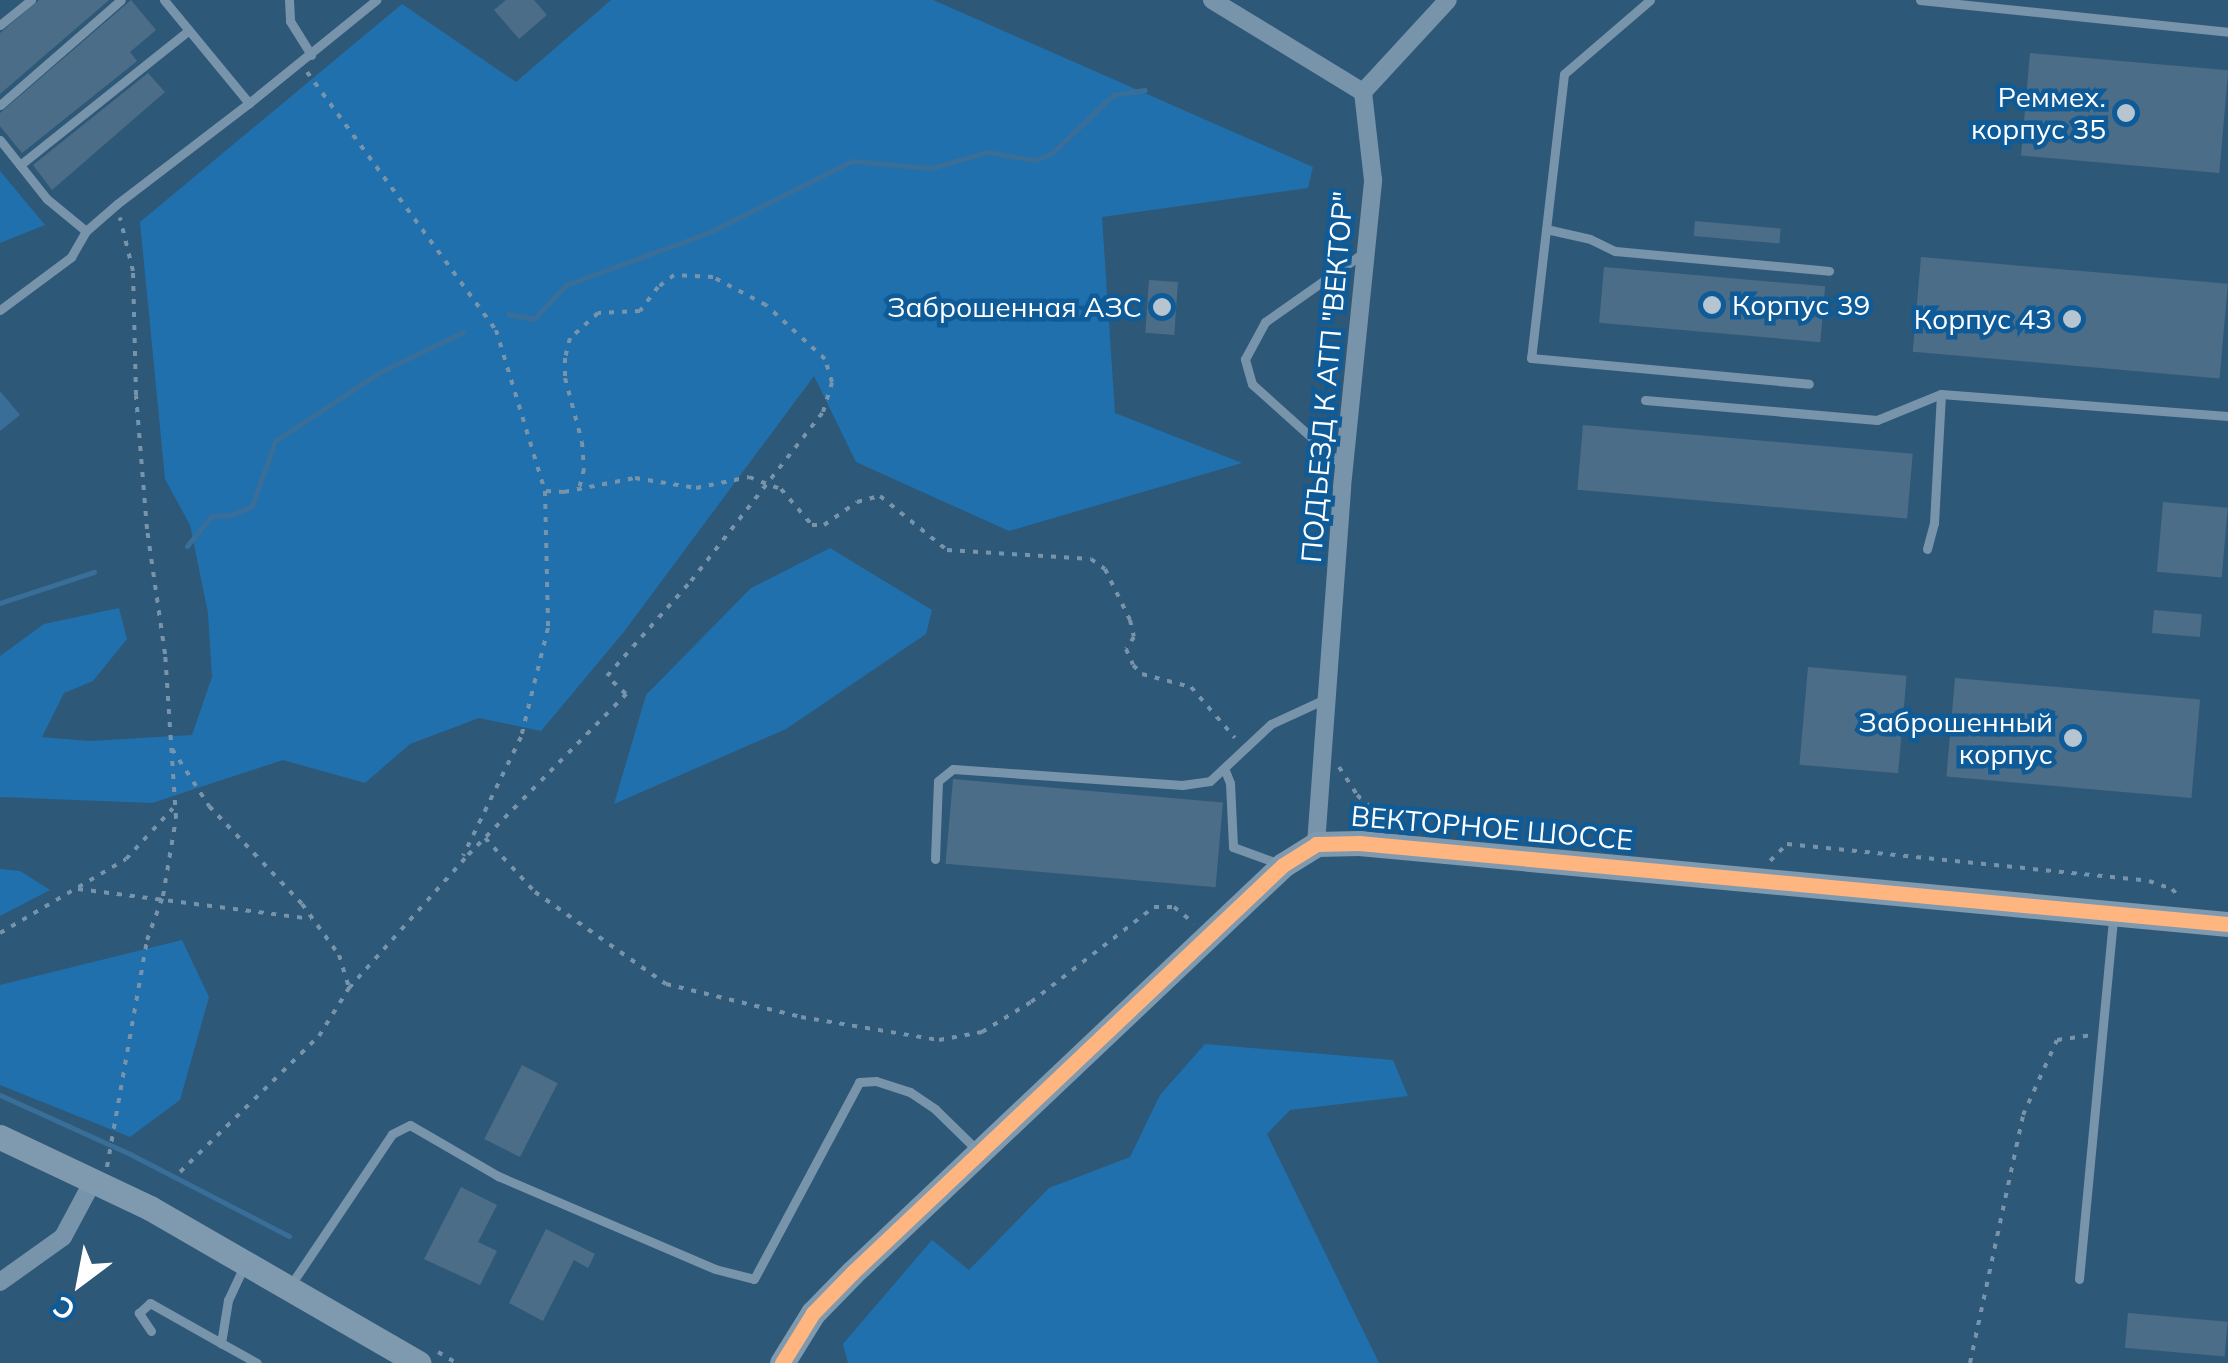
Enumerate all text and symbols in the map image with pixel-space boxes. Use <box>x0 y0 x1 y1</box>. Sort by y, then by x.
place label: Реммех. корпус 35 <box>1971 80 2106 146</box>
marker: Реммех. корпус 35 <box>2115 102 2137 124</box>
street label: ПОДЪЕЗД К АТП "ВЕКТОР" <box>1294 190 1360 564</box>
place label: Корпус 39 <box>1732 288 1870 322</box>
place label: Заброшенная АЗС <box>887 290 1142 324</box>
marker: Корпус 39 <box>1701 294 1723 316</box>
marker: Заброшенная АЗС <box>1151 296 1173 318</box>
place label: Корпус 43 <box>1914 302 2052 336</box>
marker: Корпус 43 <box>2061 308 2083 330</box>
place label: Заброшенный корпус <box>1859 705 2053 771</box>
marker: Заброшенный корпус <box>2062 727 2084 749</box>
street label: ВЕКТОРНОЕ ШОССЕ <box>1350 799 1634 857</box>
north arrow <box>30 1233 130 1333</box>
text: С <box>46 1289 81 1329</box>

